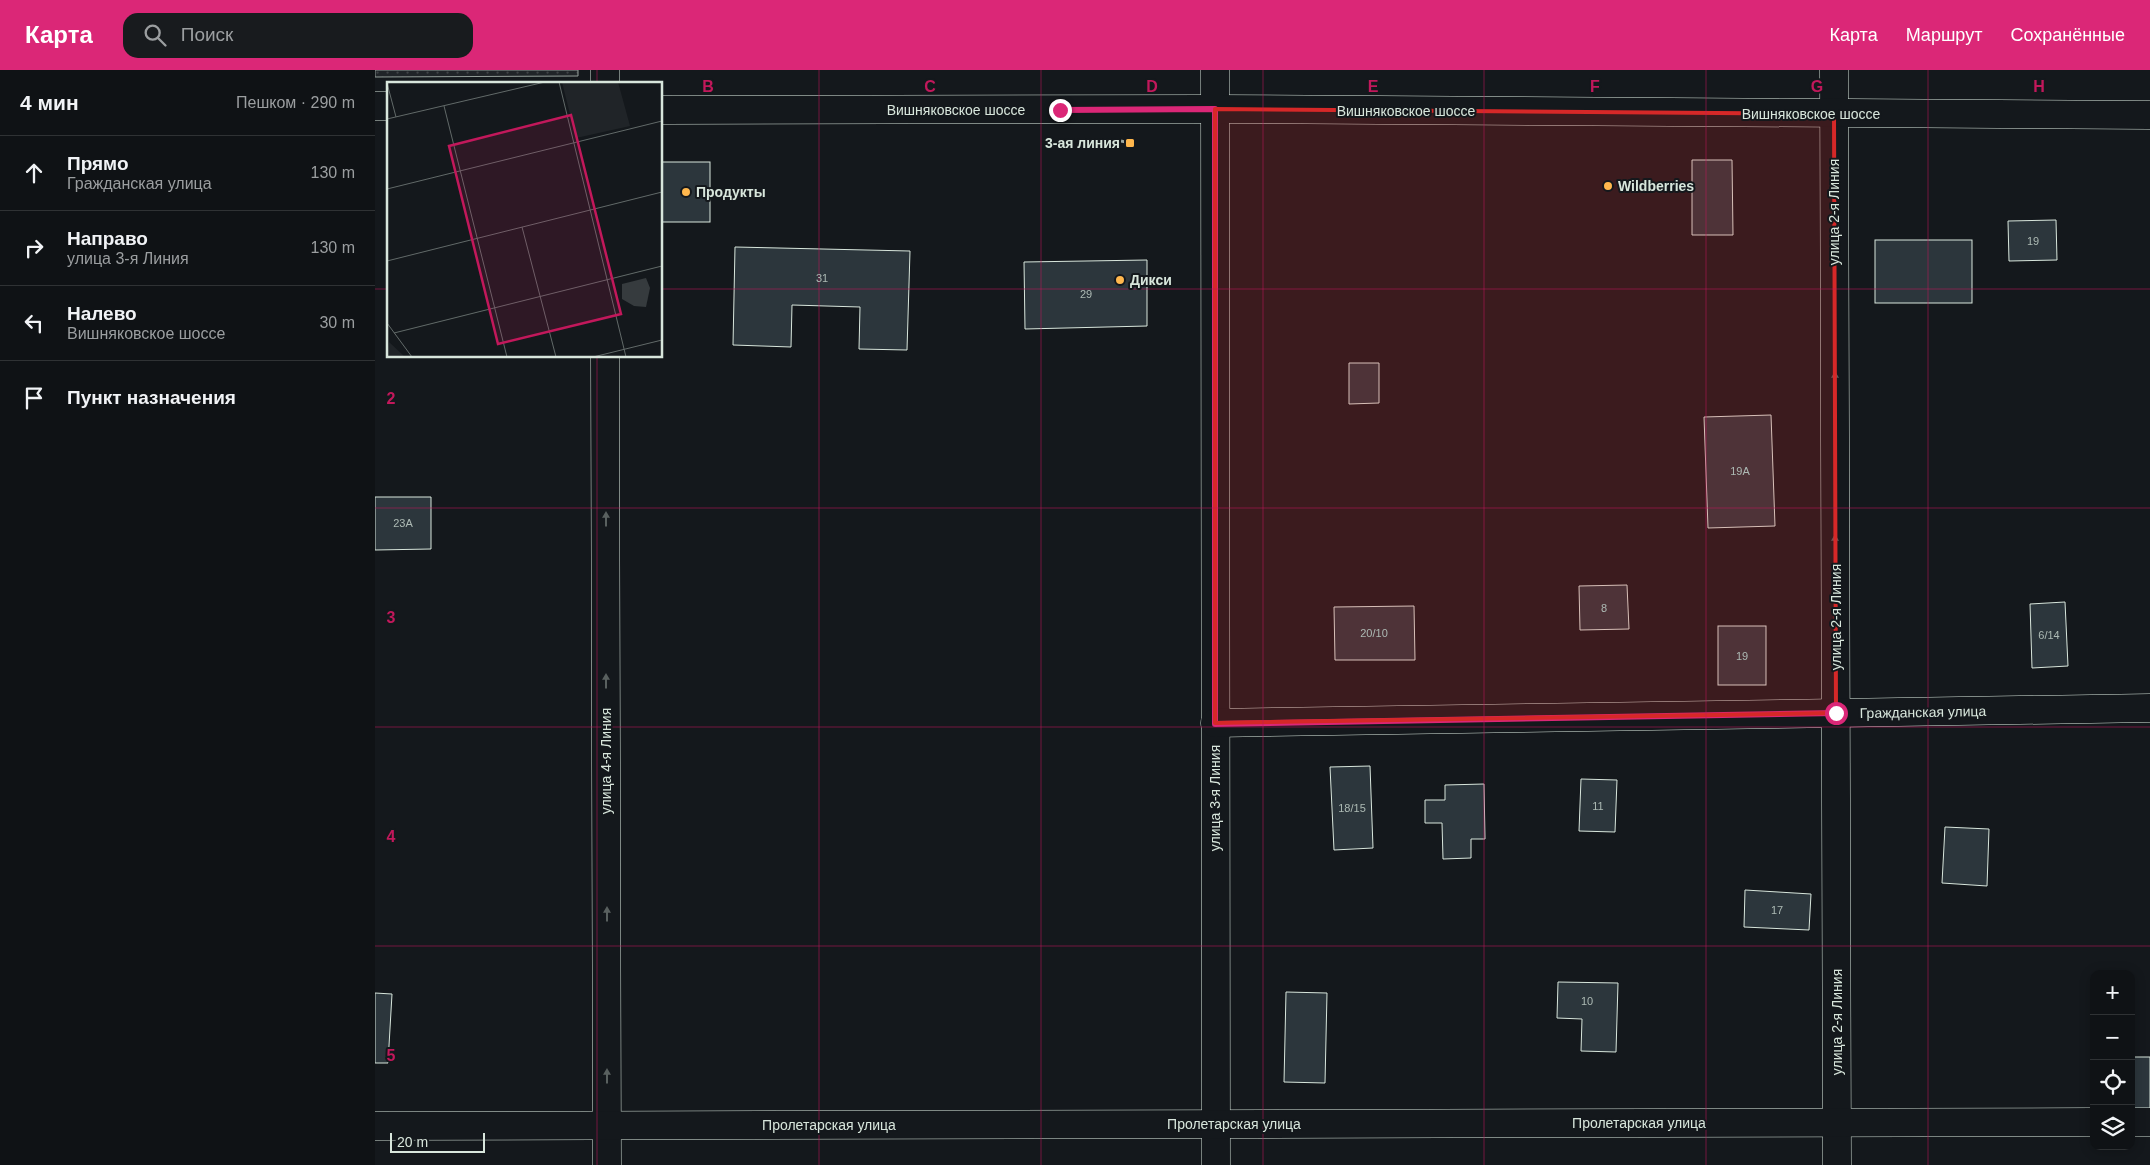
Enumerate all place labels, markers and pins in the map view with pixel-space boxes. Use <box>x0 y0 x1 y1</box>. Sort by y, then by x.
place label: 3-ая линия <box>1045 135 1120 151</box>
marker: 3-ая линия <box>1124 137 1136 149</box>
place label: Wildberries <box>1618 178 1694 194</box>
marker: Wildberries <box>1602 180 1614 192</box>
place label: Продукты <box>696 184 766 200</box>
marker: Продукты <box>680 186 692 198</box>
place label: Дикси <box>1130 272 1172 288</box>
marker: Дикси <box>1114 274 1126 286</box>

